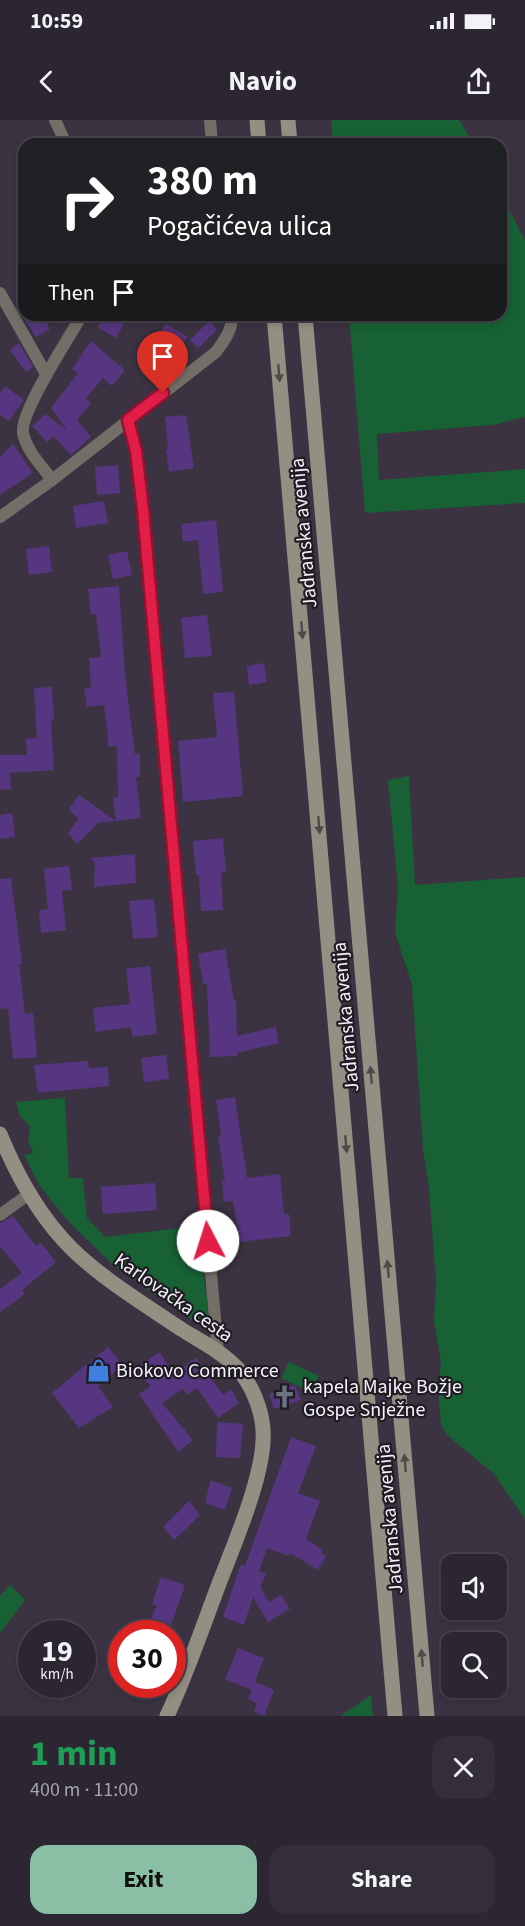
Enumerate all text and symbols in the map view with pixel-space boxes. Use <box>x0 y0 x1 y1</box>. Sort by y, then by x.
text: 10:59 <box>30 5 83 37</box>
text: Navio <box>228 62 297 101</box>
icon: back <box>30 65 63 98</box>
icon: share <box>462 65 495 98</box>
text: 380 m <box>147 151 258 211</box>
icon: right <box>48 162 126 240</box>
text: Pogačićeva ulica <box>147 207 332 246</box>
icon: arrive <box>107 276 140 309</box>
text: Then <box>48 277 95 309</box>
pin <box>137 331 188 393</box>
icon: arrive <box>146 340 179 373</box>
one-way arrow <box>274 364 284 383</box>
street label: Jadranska avenija <box>283 457 325 609</box>
one-way arrow <box>297 621 306 640</box>
one-way arrow <box>314 815 323 834</box>
street label: Jadranska avenija <box>325 941 367 1093</box>
one-way arrow <box>366 1065 376 1084</box>
one-way arrow <box>342 1135 351 1154</box>
position arrow <box>176 1209 240 1273</box>
street label: Karlovačka cesta <box>108 1246 239 1349</box>
one-way arrow <box>383 1260 393 1279</box>
shop icon: Biokovo Commerce <box>85 1357 111 1383</box>
place label: Biokovo Commerce <box>116 1357 279 1385</box>
place label: kapela Majke Božje Gospe Snježne <box>303 1373 462 1424</box>
church icon: kapela Majke Božje Gospe Snježne <box>272 1384 298 1410</box>
street label: Jadranska avenija <box>369 1443 411 1595</box>
one-way arrow <box>400 1454 410 1473</box>
map controls <box>441 1554 507 1698</box>
button: sound <box>441 1554 507 1620</box>
speed limit sign: 30 <box>108 1620 186 1698</box>
text: 19 <box>41 1630 73 1673</box>
button: search <box>441 1632 507 1698</box>
one-way arrow <box>417 1648 427 1667</box>
text: km/h <box>40 1664 74 1685</box>
text: 1 min <box>30 1728 118 1779</box>
button: close <box>432 1736 495 1799</box>
text: 400 m · 11:00 <box>30 1776 138 1804</box>
button: Exit <box>30 1845 257 1914</box>
button: Share <box>269 1845 495 1914</box>

